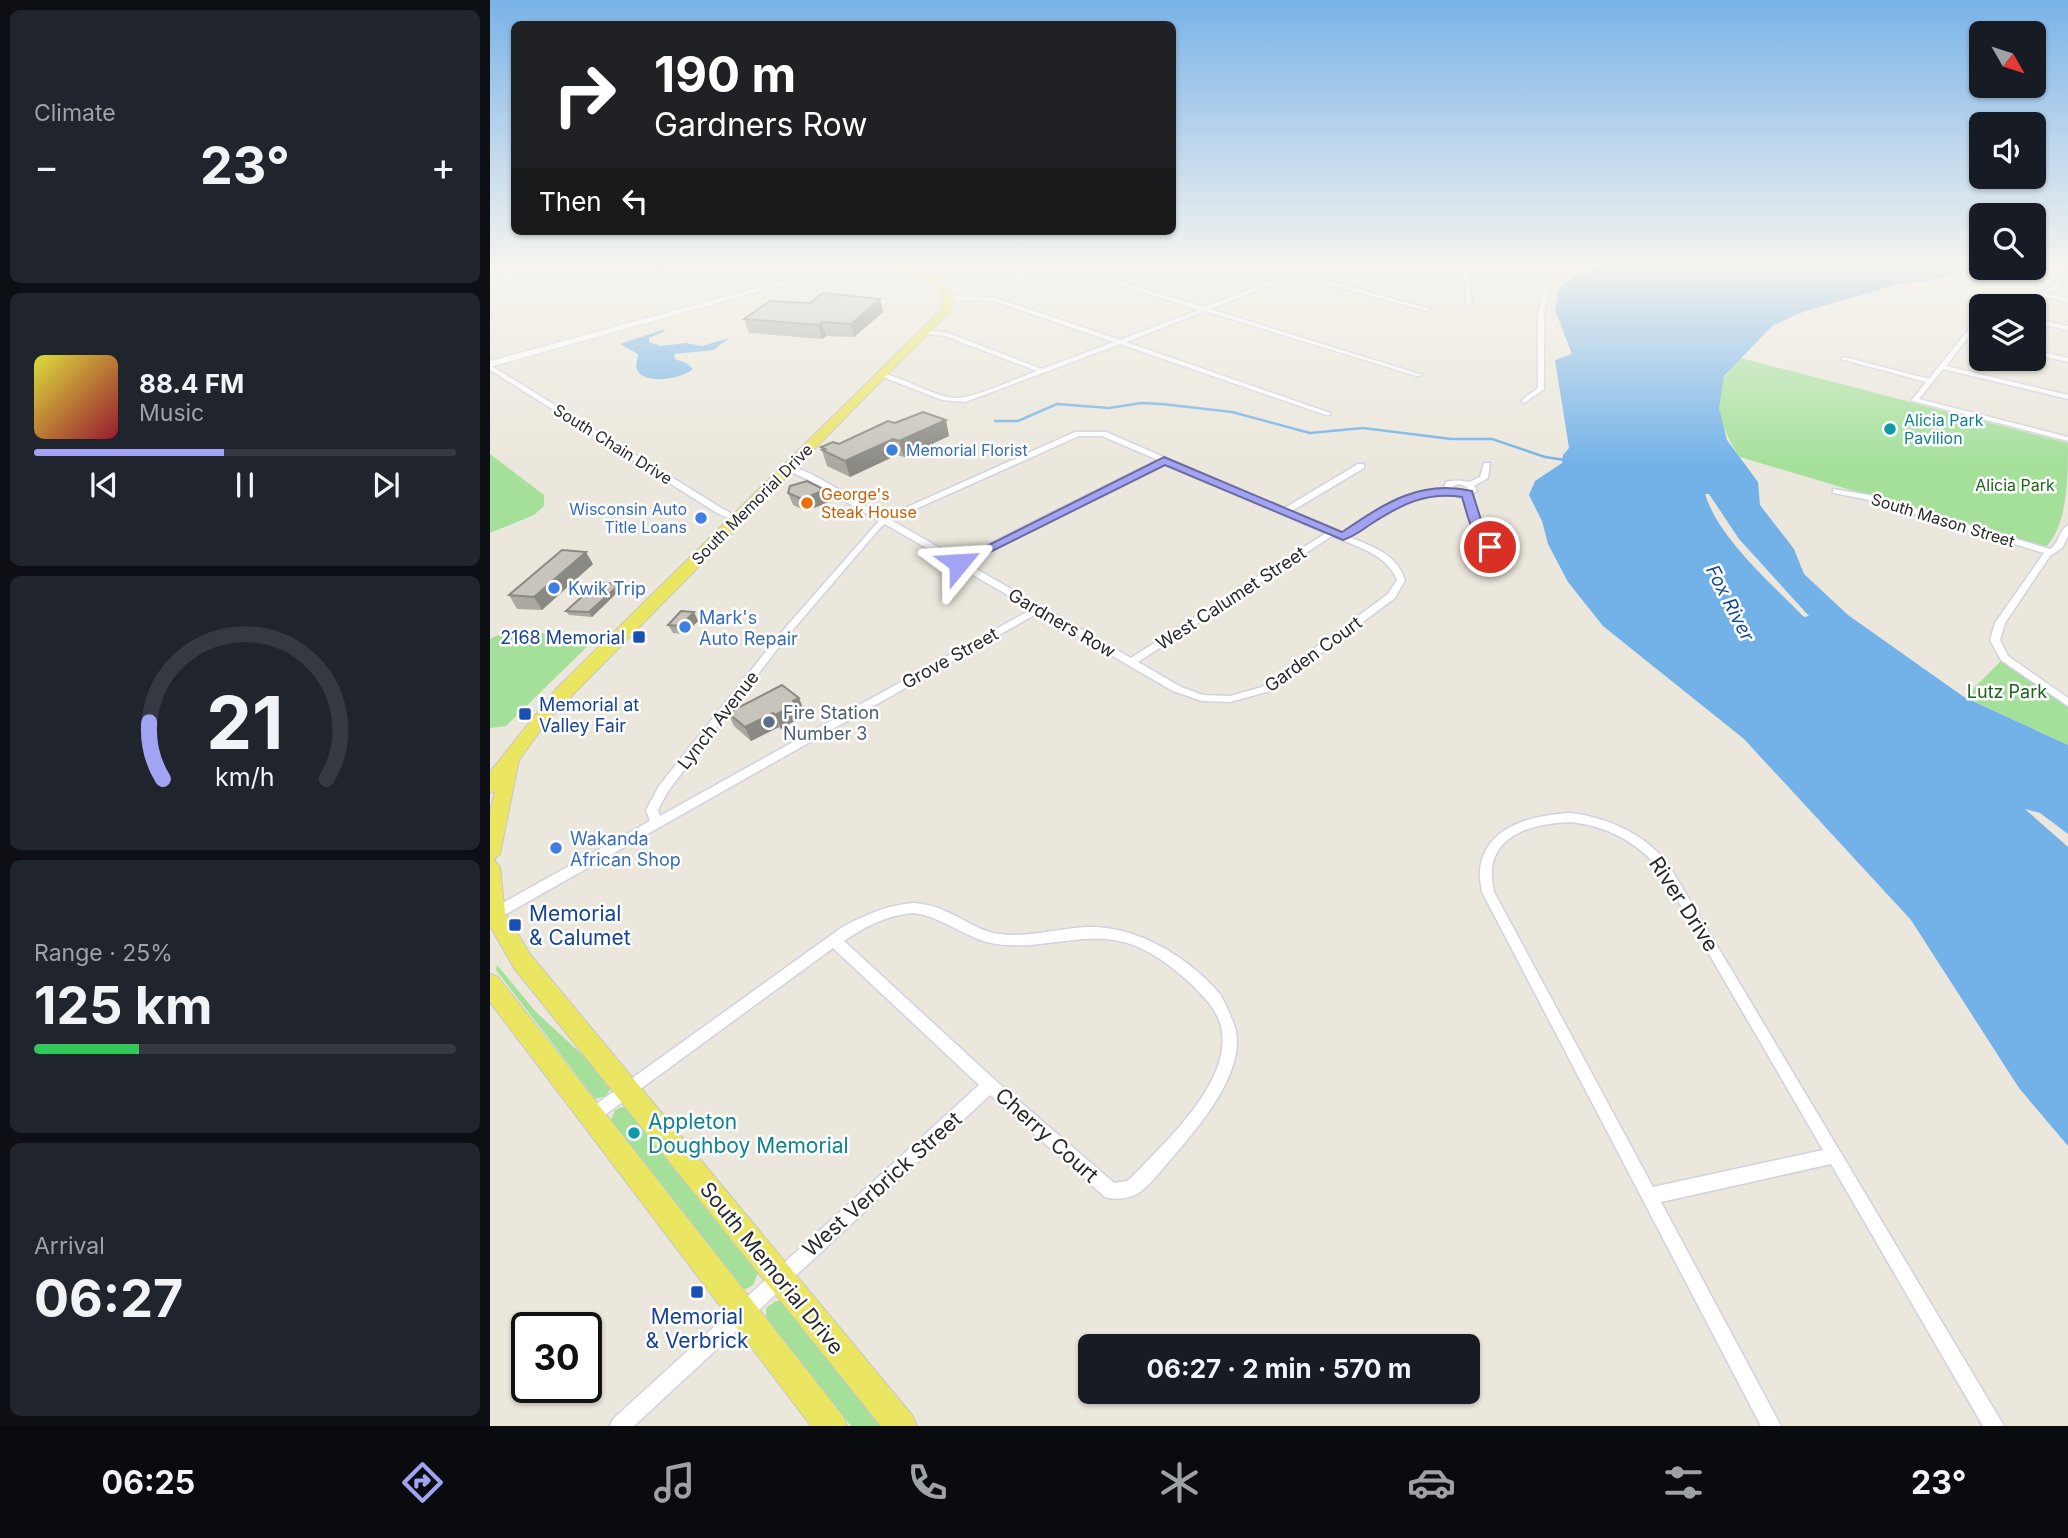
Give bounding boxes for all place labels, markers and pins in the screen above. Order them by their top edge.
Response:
place label: Alicia Park Pavilion [1904,410,1984,448]
marker: Alicia Park Pavilion [1882,421,1898,437]
place label: Memorial Florist [906,440,1028,460]
marker: Memorial Florist [884,442,900,458]
place label: George's Steak House [821,484,917,522]
marker: George's Steak House [799,495,815,511]
place label: Wisconsin Auto Title Loans [569,499,687,537]
marker: Wisconsin Auto Title Loans [693,510,709,526]
pin [1460,517,1520,577]
place label: Kwik Trip [568,578,646,599]
marker: Kwik Trip [546,580,562,596]
place label: Mark's Auto Repair [699,607,798,649]
marker: Mark's Auto Repair [677,619,693,635]
place label: 2168 Memorial [500,627,625,648]
marker: 2168 Memorial [631,629,647,645]
place label: Memorial at Valley Fair [539,694,639,736]
place label: Fire Station Number 3 [783,702,879,744]
marker: Memorial at Valley Fair [517,706,533,722]
marker: Fire Station Number 3 [761,714,777,730]
place label: Wakanda African Shop [570,828,681,870]
marker: Wakanda African Shop [548,840,564,856]
place label: Memorial & Calumet [529,901,631,950]
marker: Memorial & Calumet [507,917,523,933]
place label: Appleton Doughboy Memorial [648,1109,849,1158]
marker: Appleton Doughboy Memorial [626,1125,642,1141]
marker: Memorial & Verbrick [689,1284,705,1300]
place label: Memorial & Verbrick [645,1304,749,1353]

